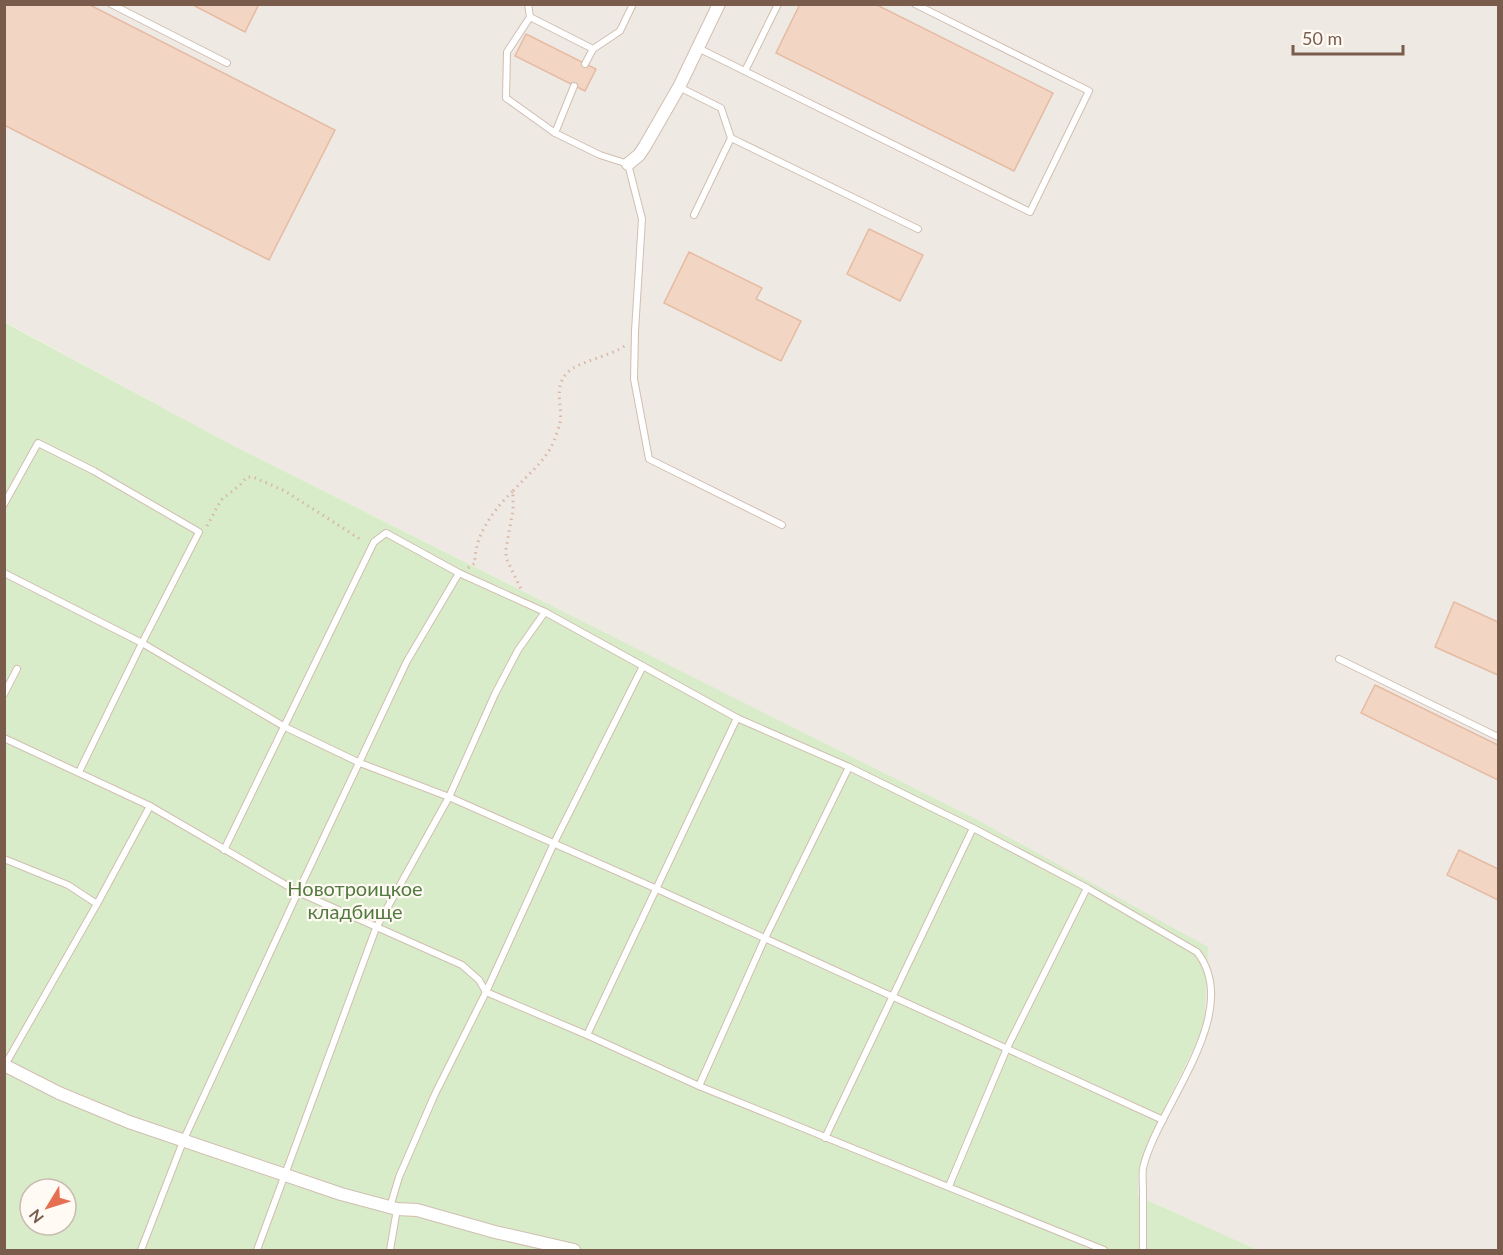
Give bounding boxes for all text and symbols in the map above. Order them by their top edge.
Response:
scale bar [1293,18,1402,56]
text: 50 m [1302,27,1342,49]
park label: Новотроицкое кладбище [287,876,423,923]
north arrow [18,1177,78,1237]
text: N [25,1206,47,1227]

